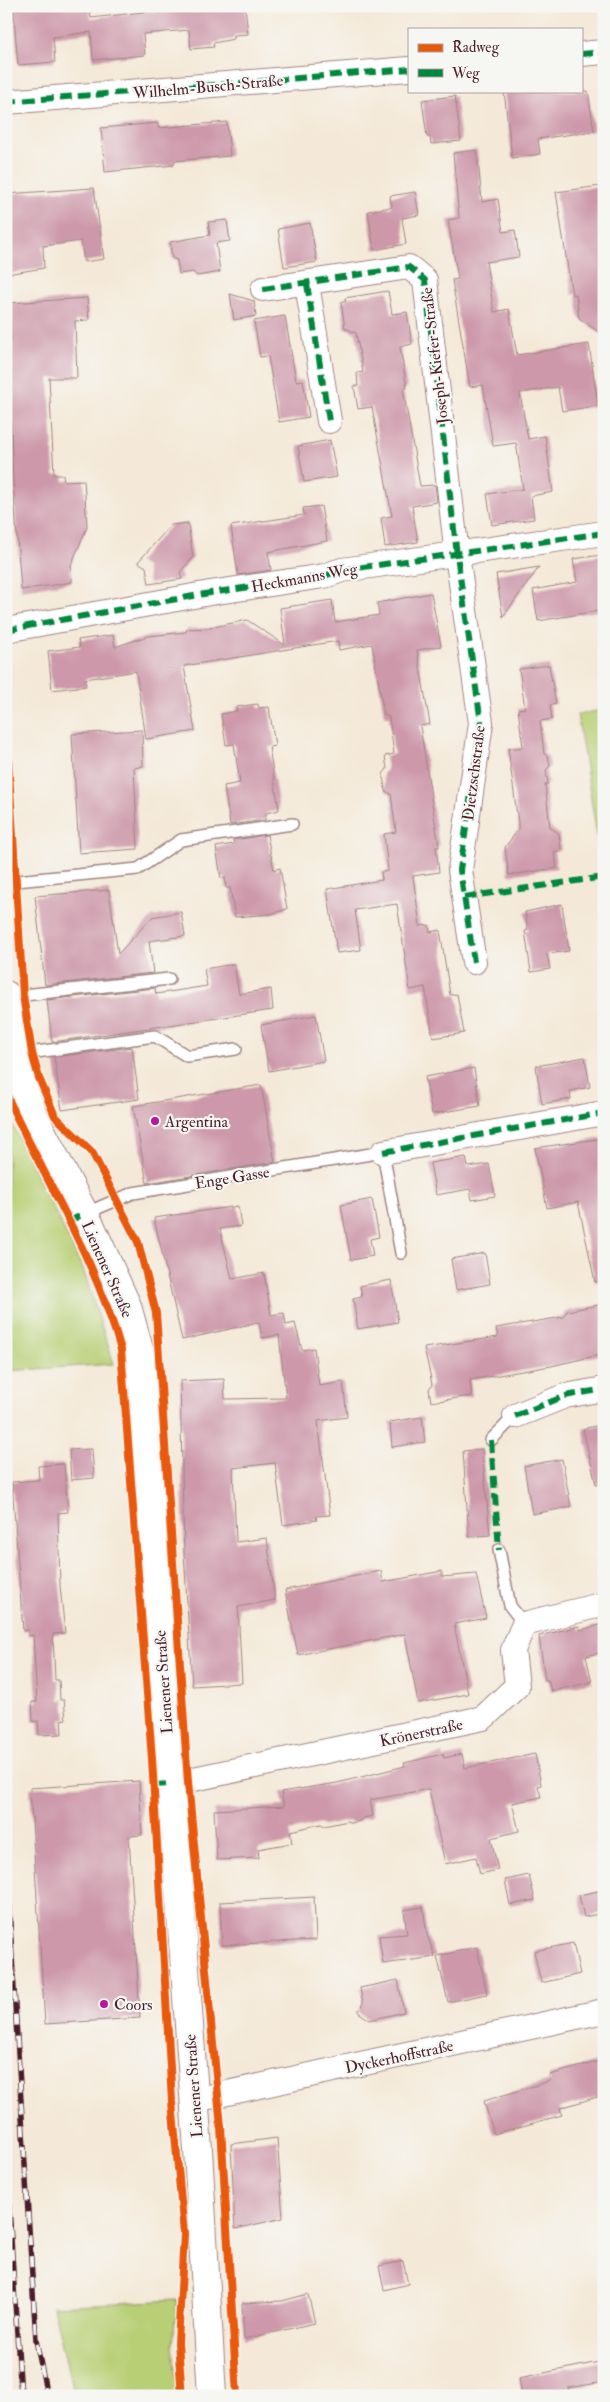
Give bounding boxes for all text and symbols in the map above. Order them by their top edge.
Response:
legend [408,28,582,92]
text: Radweg [452,38,500,57]
text: Weg [451,64,480,83]
street label: Wilhelm-Busch-Straße [131,70,284,104]
street label: Joseph-Kiefer-Straße [417,286,454,426]
street label: Heckmanns Weg [250,559,360,597]
street label: Dietzschstraße [458,724,490,822]
place label: Argentina [164,1112,228,1132]
marker: Argentina [149,1115,161,1127]
street label: Enge Gasse [193,1162,271,1194]
street label: Lienener Straße [77,1218,137,1321]
street label: Lienener Straße [150,1629,178,1734]
street label: Krönerstraße [378,1714,465,1752]
place label: Coors [114,1995,153,2015]
marker: Coors [98,1998,110,2010]
street label: Lienener Straße [180,2033,208,2138]
street label: Dyckerhoffstraße [343,2036,455,2078]

